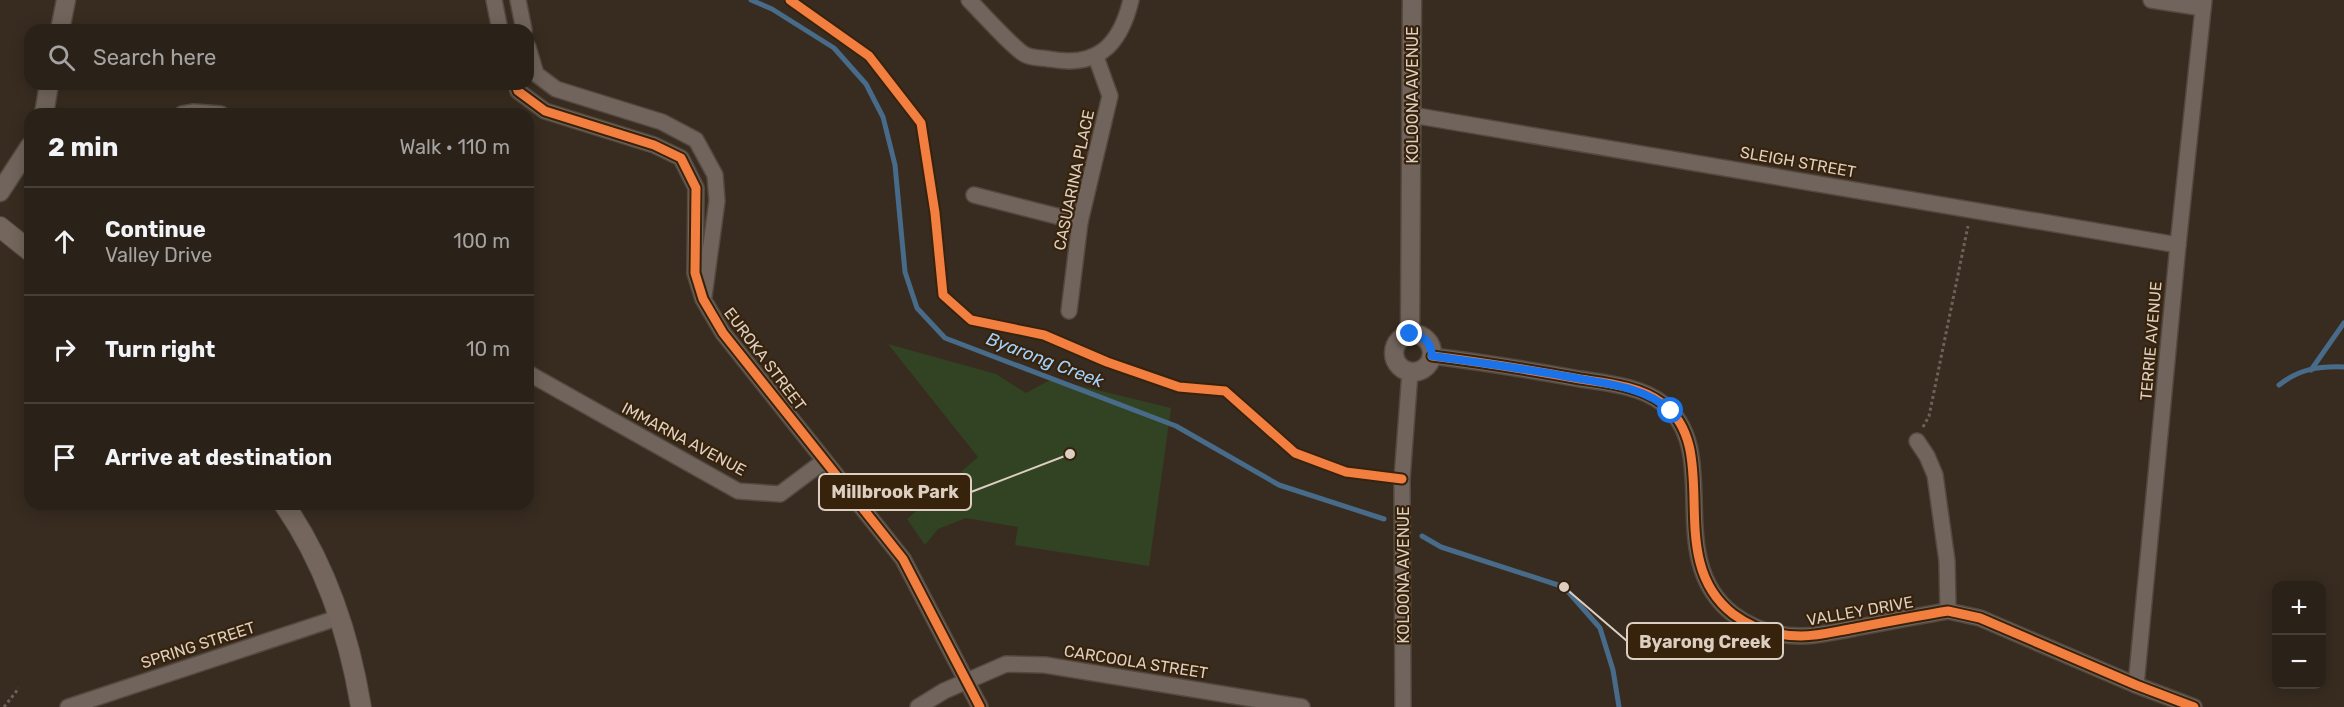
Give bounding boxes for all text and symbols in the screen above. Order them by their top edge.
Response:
search box [24,24,534,90]
street label: KOLOONA AVENUE [1403,26,1422,164]
icon: search [45,41,78,74]
text: Search here [93,44,216,71]
street label: CASUARINA PLACE [1050,108,1098,252]
text: 2 min [48,132,118,163]
text: Walk · 110 m [399,135,510,159]
street label: SLEIGH STREET [1738,142,1858,182]
text: Continue [105,216,206,243]
icon: ahead [48,225,81,258]
text: 100 m [453,229,510,253]
text: Valley Drive [105,243,212,267]
street label: TERRIE AVENUE [2136,281,2166,401]
street label: EUROKA STREET [720,304,810,414]
route end [1396,320,1422,346]
water label: Byarong Creek [983,328,1107,393]
icon: right [48,333,81,366]
text: Turn right [105,336,215,363]
text: 10 m [466,337,510,361]
route start [1657,397,1683,423]
street label: IMMARNA AVENUE [619,398,749,480]
icon: arrive [48,441,81,474]
text: Arrive at destination [105,444,332,471]
callout: Millbrook Park [819,474,971,510]
text: Millbrook Park [831,481,959,503]
street label: KOLOONA AVENUE [1394,506,1413,644]
map controls [2272,581,2326,689]
button: + [2272,581,2326,635]
street label: VALLEY DRIVE [1805,592,1915,630]
street label: SPRING STREET [138,618,258,672]
callout: Byarong Creek [1627,623,1783,659]
text: Byarong Creek [1639,631,1772,653]
button: − [2272,635,2326,689]
street label: CARCOOLA STREET [1063,641,1209,683]

